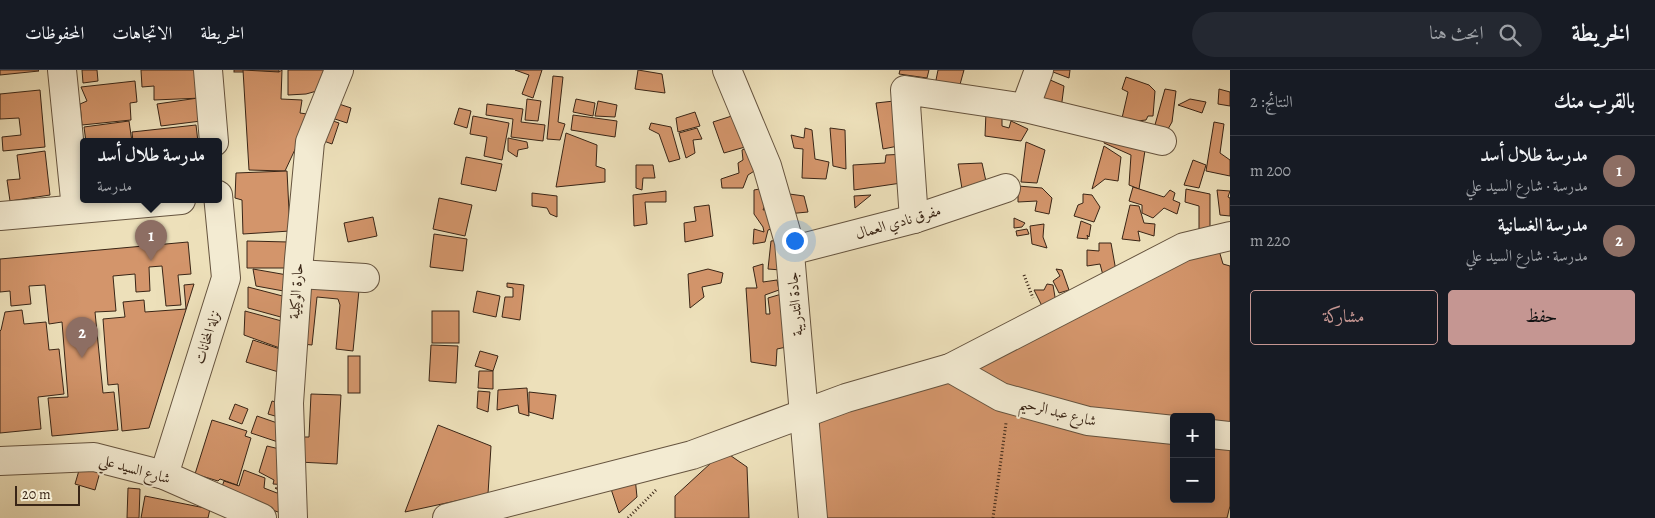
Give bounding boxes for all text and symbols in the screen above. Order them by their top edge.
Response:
search box [1192,12,1542,57]
text: الخريطة [1572,17,1630,49]
text: ابحث هنا [1429,20,1484,46]
text: المحفوظات [25,21,84,45]
text: الاتجاهات [112,21,172,45]
text: الخريطة [200,21,244,45]
icon: search [1496,21,1524,49]
text: بالقرب منك [1554,87,1635,115]
text: النتائج: 2 [1250,91,1293,113]
popup [80,138,222,203]
text: مدرسة طلال أسد [97,142,205,168]
text: مدرسة طلال أسد [1480,142,1588,168]
text: 200 m [1250,160,1291,182]
text: 1 [1616,160,1622,182]
text: مدرسة [97,175,132,197]
text: مدرسة · شارع السيد علي [1465,175,1588,197]
street label: مفرق نادي العمال [853,200,944,246]
text: مدرسة الغسانية [1498,212,1588,238]
pin: 1 [135,220,167,261]
your location [782,228,808,254]
text: 220 m [1250,230,1290,252]
text: 2 [1615,230,1623,252]
text: مدرسة · شارع السيد علي [1465,245,1588,267]
street label: حارة الوكيلية [284,262,308,320]
street label: جادة التدريبة [782,271,808,337]
button: مشاركة [1250,290,1438,345]
button: حفظ [1448,290,1635,345]
street label: نزلة المخانات [189,307,225,367]
pin: 2 [66,317,98,358]
street label: شارع عبد الرحيم [1016,393,1099,436]
map controls [1170,413,1215,503]
button: + [1170,413,1215,458]
street label: شارع السيد علي [96,449,173,493]
button: − [1170,458,1215,503]
scale bar [15,483,80,506]
text: 20 m [22,485,51,504]

